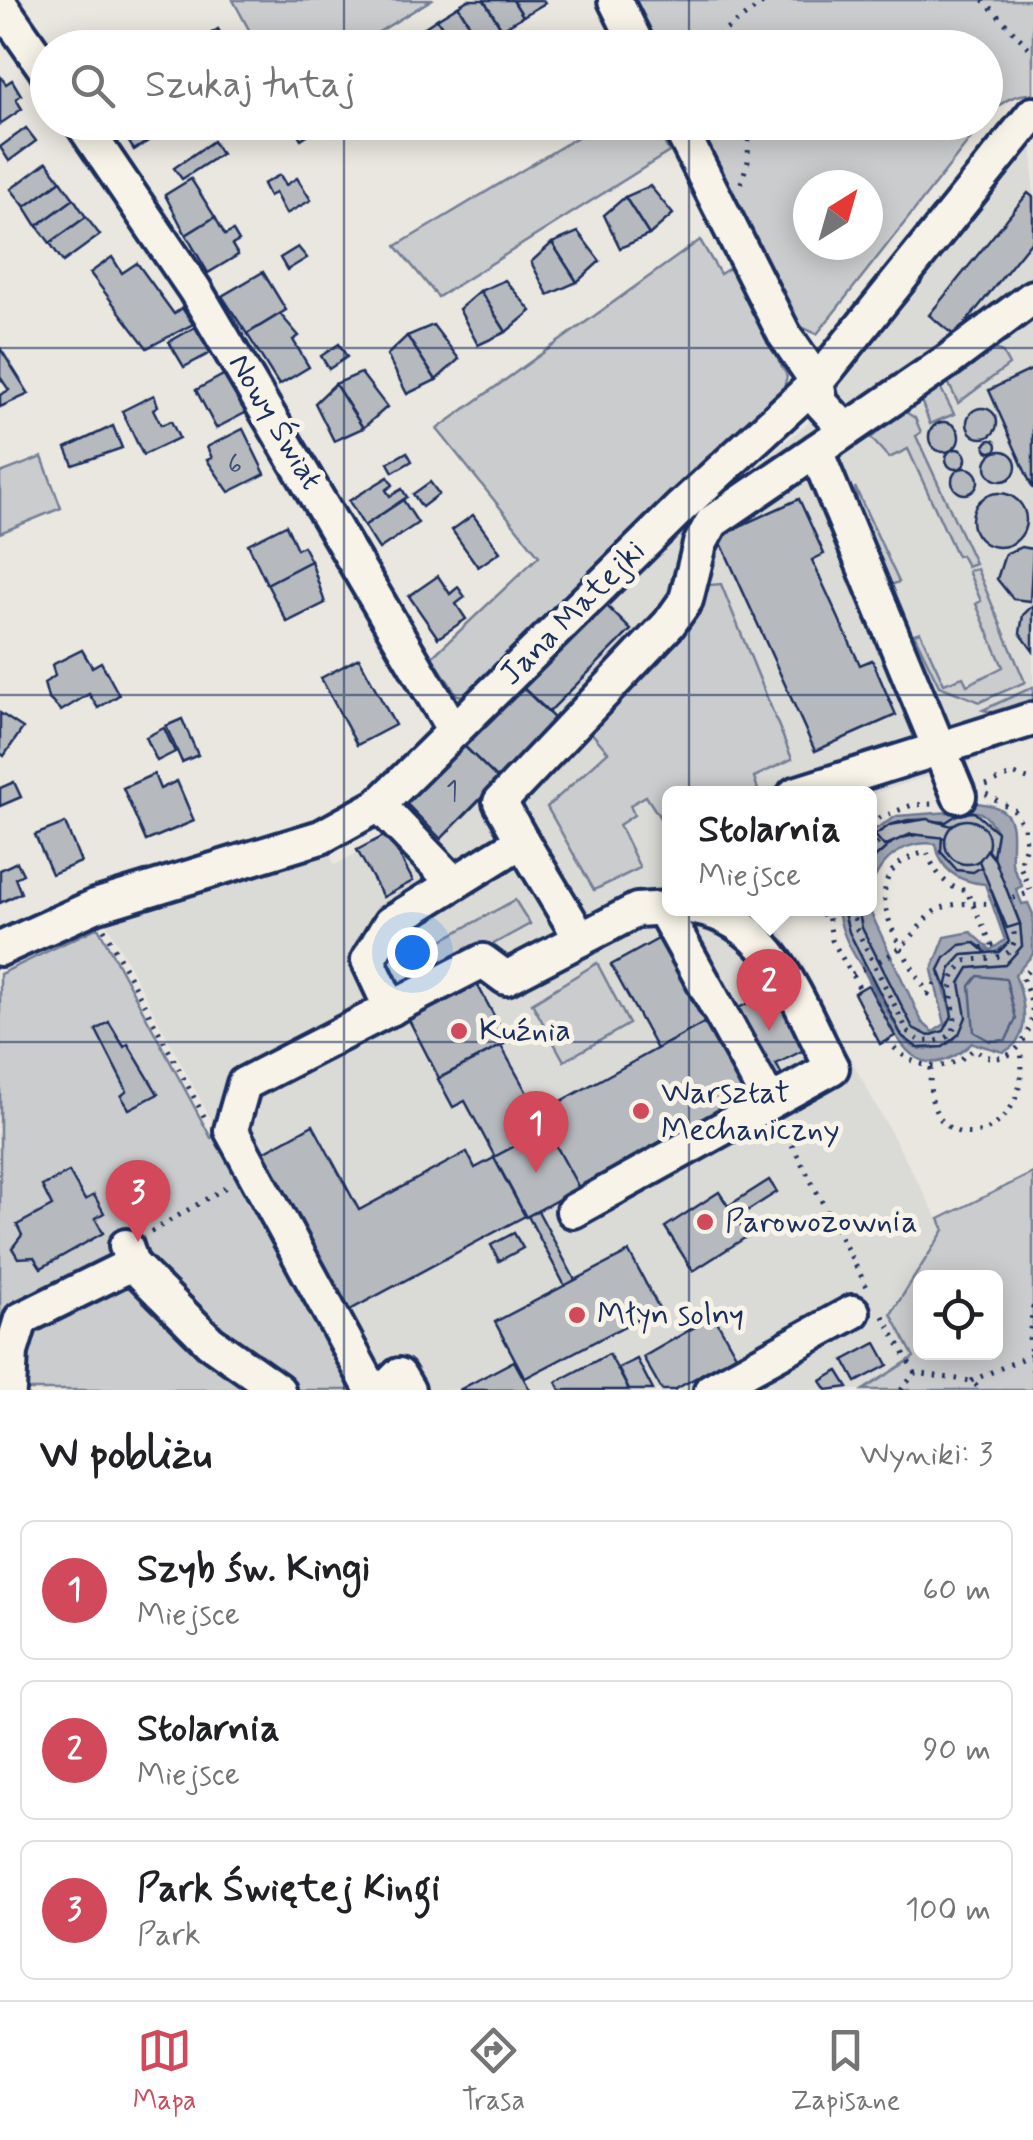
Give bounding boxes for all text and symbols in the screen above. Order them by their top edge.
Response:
search box [30,30,1003,140]
icon: search [65,58,120,113]
text: Szukaj tutaj [145,61,355,110]
north arrow [793,170,883,260]
street label: Nowy Świat [218,346,332,498]
house number: 6 [228,447,242,484]
street label: Jana Matejki [491,531,655,695]
house number: 1 [446,774,458,811]
popup [662,786,877,916]
text: Stolarnia [698,806,841,855]
text: Miejsce [698,855,801,897]
your location [387,927,438,978]
pin: 2 [736,948,802,1031]
place label: Kuźnia [479,1010,571,1052]
marker: Kuźnia [448,1020,470,1042]
place label: Warsztat Mechaniczny [661,1072,840,1151]
pin: 1 [504,1090,568,1173]
marker: Warsztat Mechaniczny [630,1100,652,1122]
pin: 3 [106,1160,170,1242]
place label: Parowozownia [725,1201,918,1243]
marker: Parowozownia [694,1211,716,1233]
map controls [913,1270,1003,1360]
button: locate [913,1270,1003,1360]
place label: Młyn solny [597,1294,744,1336]
marker: Młyn solny [566,1304,588,1326]
text: W pobliżu [40,1428,212,1483]
text: Wyniki: 3 [860,1434,993,1476]
text: Szyb św. Kingi [137,1545,370,1594]
text: 1 [67,1569,82,1611]
text: 60 m [922,1569,991,1611]
text: Miejsce [137,1594,240,1636]
text: Stolarnia [137,1705,280,1754]
text: 2 [67,1729,82,1771]
text: 90 m [923,1729,991,1771]
text: Miejsce [137,1754,240,1796]
text: Park Świętej Kingi [137,1865,440,1914]
text: 3 [67,1889,82,1931]
text: 100 m [905,1889,991,1931]
text: Park [137,1914,201,1956]
tab: Mapa [133,2023,196,2120]
tab: Trasa [462,2023,525,2120]
tab: Zapisane [790,2023,900,2120]

